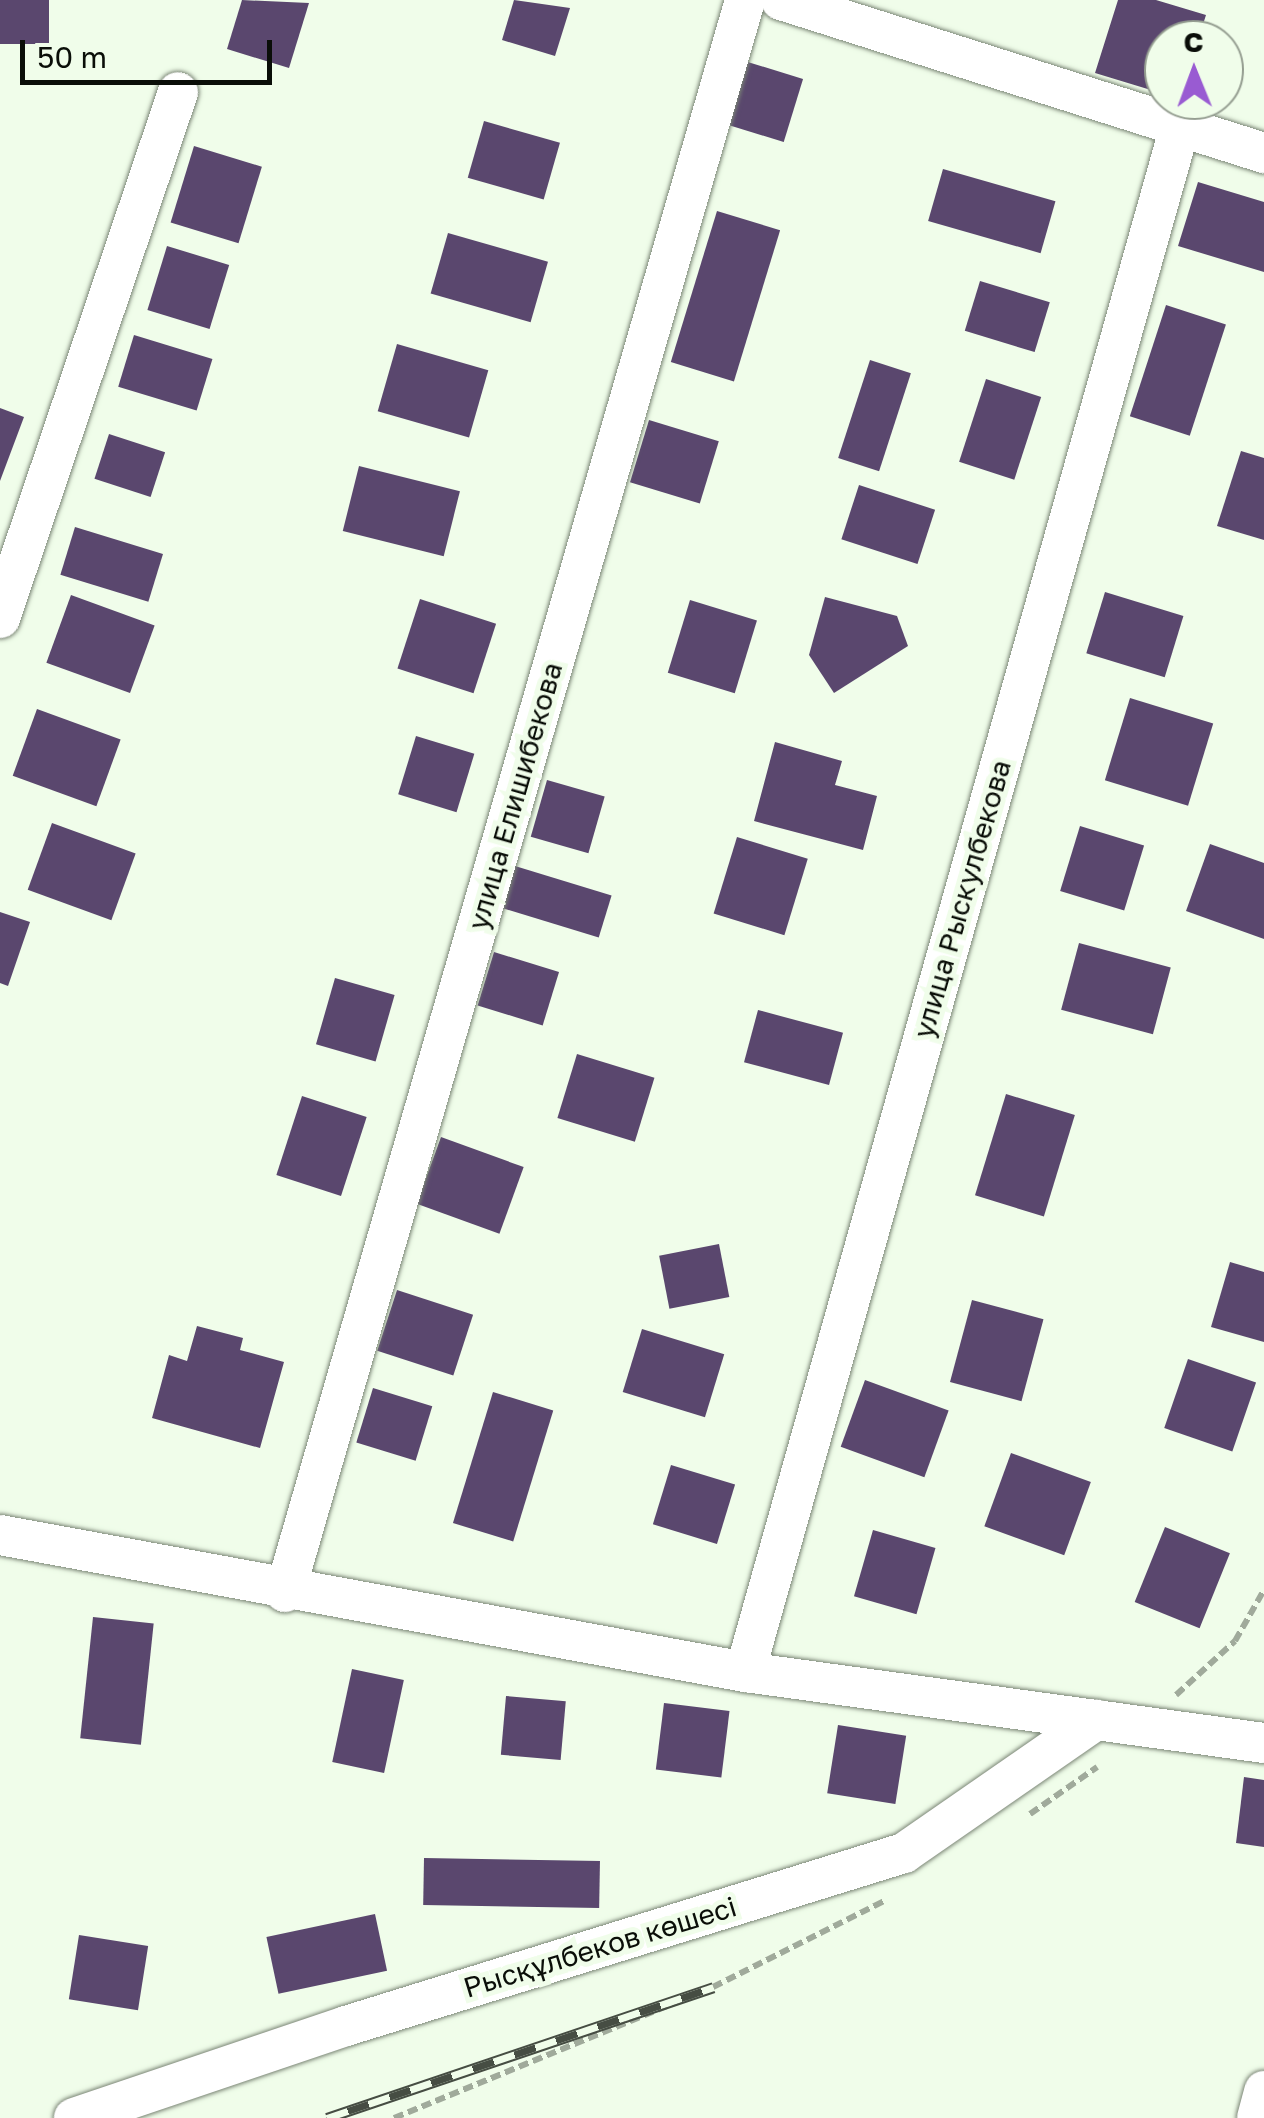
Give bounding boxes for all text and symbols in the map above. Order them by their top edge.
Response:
scale bar [25,20,278,82]
north arrow [1144,20,1244,120]
text: С [1183,25,1204,58]
text: 50 m [37,39,107,75]
street label: улица Елишибекова [461,658,569,934]
street label: улица Рыскулбекова [906,756,1018,1042]
street label: Рысқұлбеков көшесі [460,1889,740,2005]

